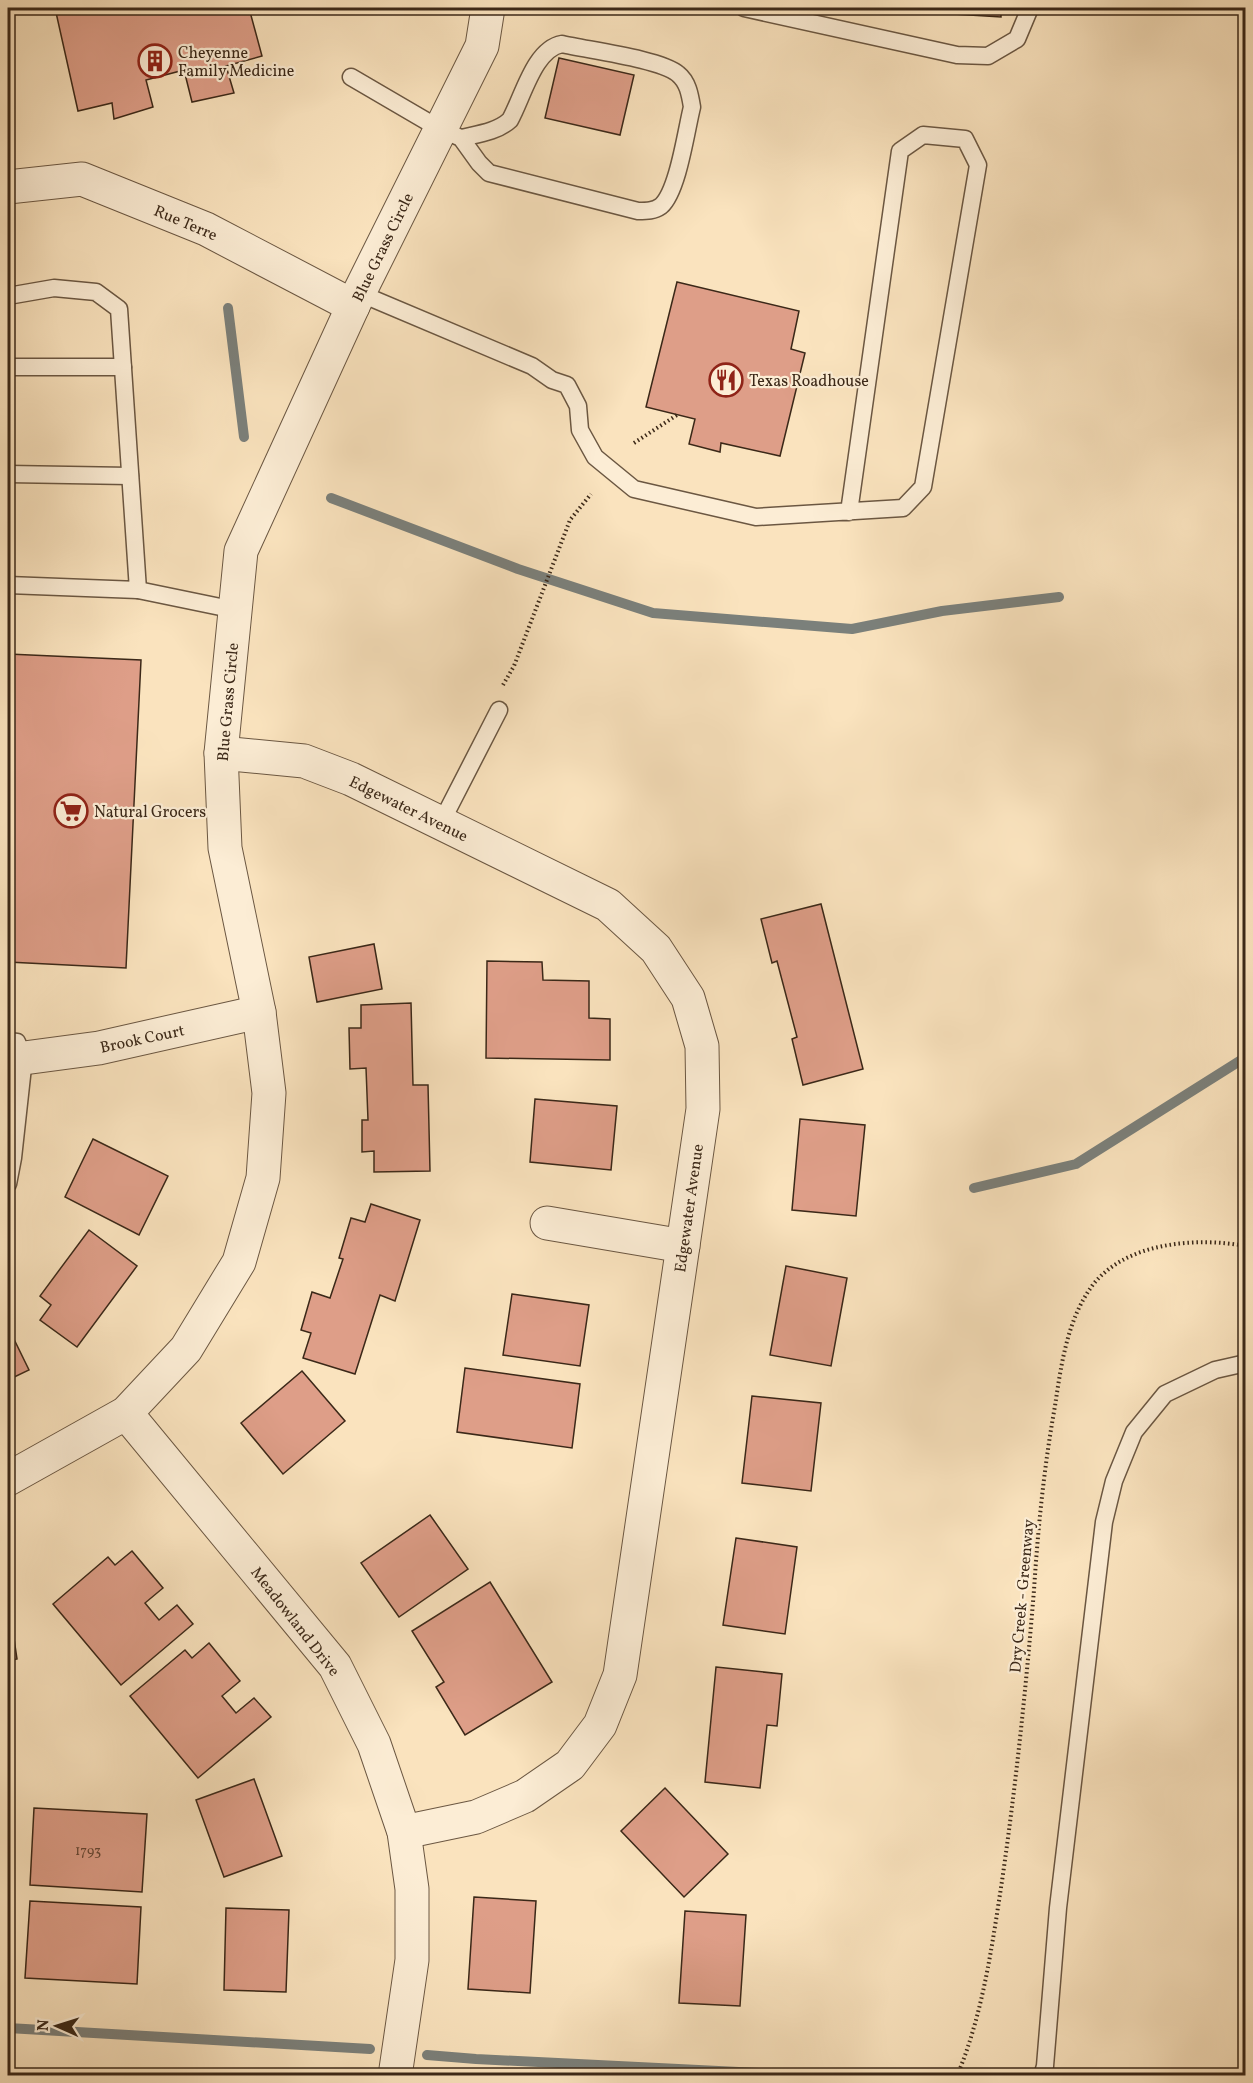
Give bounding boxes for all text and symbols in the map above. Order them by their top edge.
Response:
building icon: Cheyenne Family Medicine [137,43,173,79]
place label: Cheyenne Family Medicine [178,43,294,83]
street label: Blue Grass Circle [348,190,420,306]
street label: Rue Terre [150,201,220,247]
restaurant icon: Texas Roadhouse [708,362,744,398]
place label: Texas Roadhouse [749,371,869,393]
street label: Blue Grass Circle [213,642,245,762]
street label: Edgewater Avenue [345,771,471,848]
supermarket icon: Natural Grocers [53,793,89,829]
place label: Natural Grocers [94,802,206,824]
street label: Brook Court [98,1020,187,1060]
street label: Edgewater Avenue [670,1143,710,1274]
street label: Dry Creek - Greenway [1005,1518,1041,1674]
street label: Meadowland Drive [245,1563,344,1682]
house number: 1793 [75,1842,101,1861]
north arrow [27,1996,87,2056]
text: N [33,2019,55,2032]

